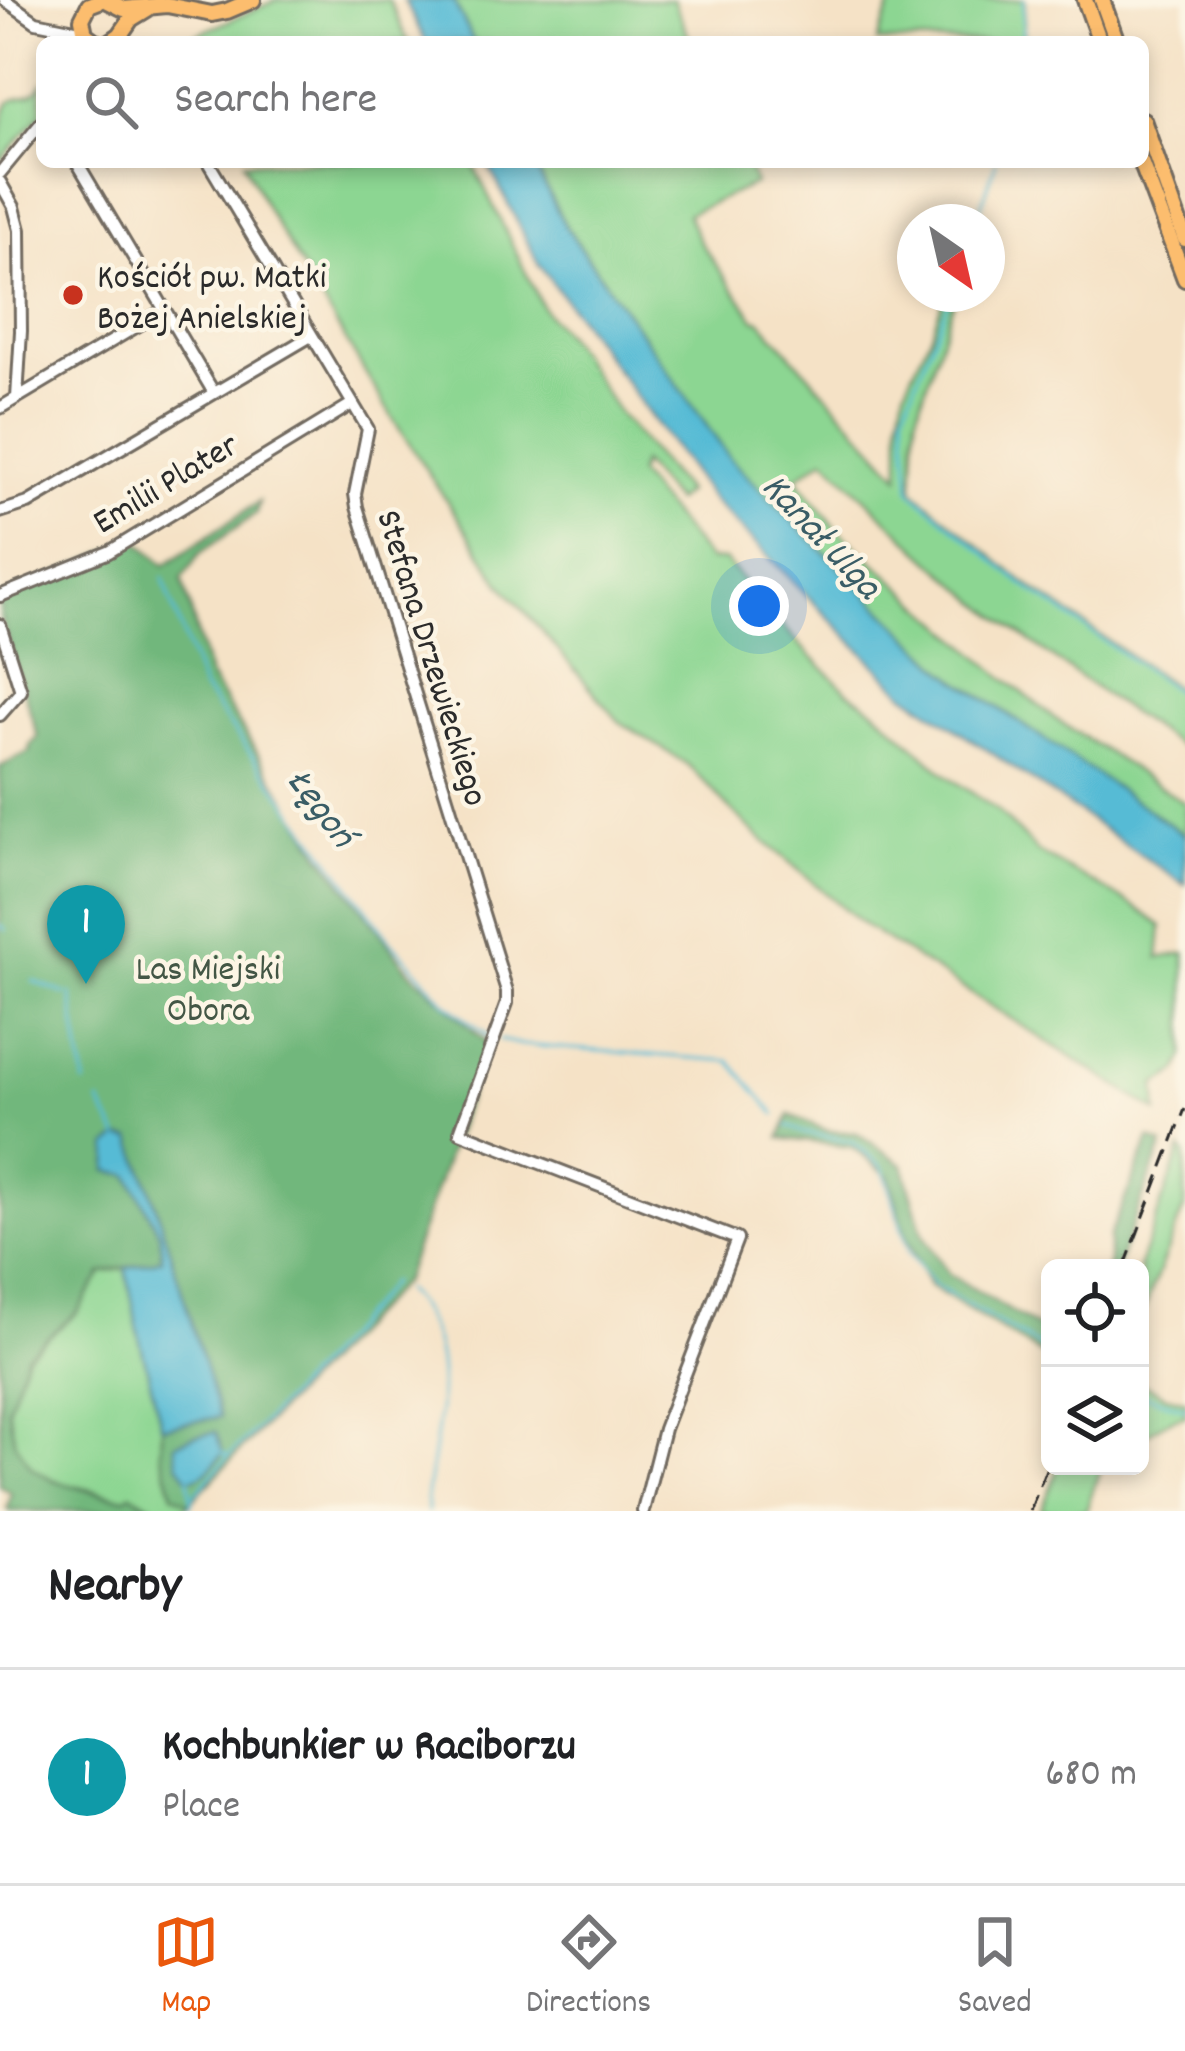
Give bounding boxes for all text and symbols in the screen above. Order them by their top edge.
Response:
search box [36,36,1149,168]
icon: search [78,69,144,135]
text: Search here [174,70,377,134]
north arrow [897,204,1005,312]
place label: Kościół pw. Matki Bożej Anielskiej [97,254,326,347]
marker: Kościół pw. Matki Bożej Anielskiej [60,282,86,308]
street label: Emilii Plater [84,422,250,550]
water label: Kanał Ulga [746,463,893,615]
street label: Stefana Drzewieckiego [360,504,499,813]
your location [729,576,789,636]
water label: Łęgoń [271,759,369,864]
pin: 1 [47,885,125,984]
park label: Las Miejski Obora [136,946,280,1039]
map controls [1041,1259,1149,1475]
button: locate [1041,1259,1149,1367]
button: layers [1041,1367,1149,1475]
text: Nearby [48,1553,181,1625]
text: Kochbunkier w Raciborzu [162,1717,576,1781]
text: 1 [83,1749,91,1804]
text: 680 m [1045,1749,1137,1804]
text: Place [162,1781,240,1836]
tab: Map [153,1909,219,2028]
tab: Directions [526,1909,651,2028]
tab: Saved [958,1909,1032,2028]

